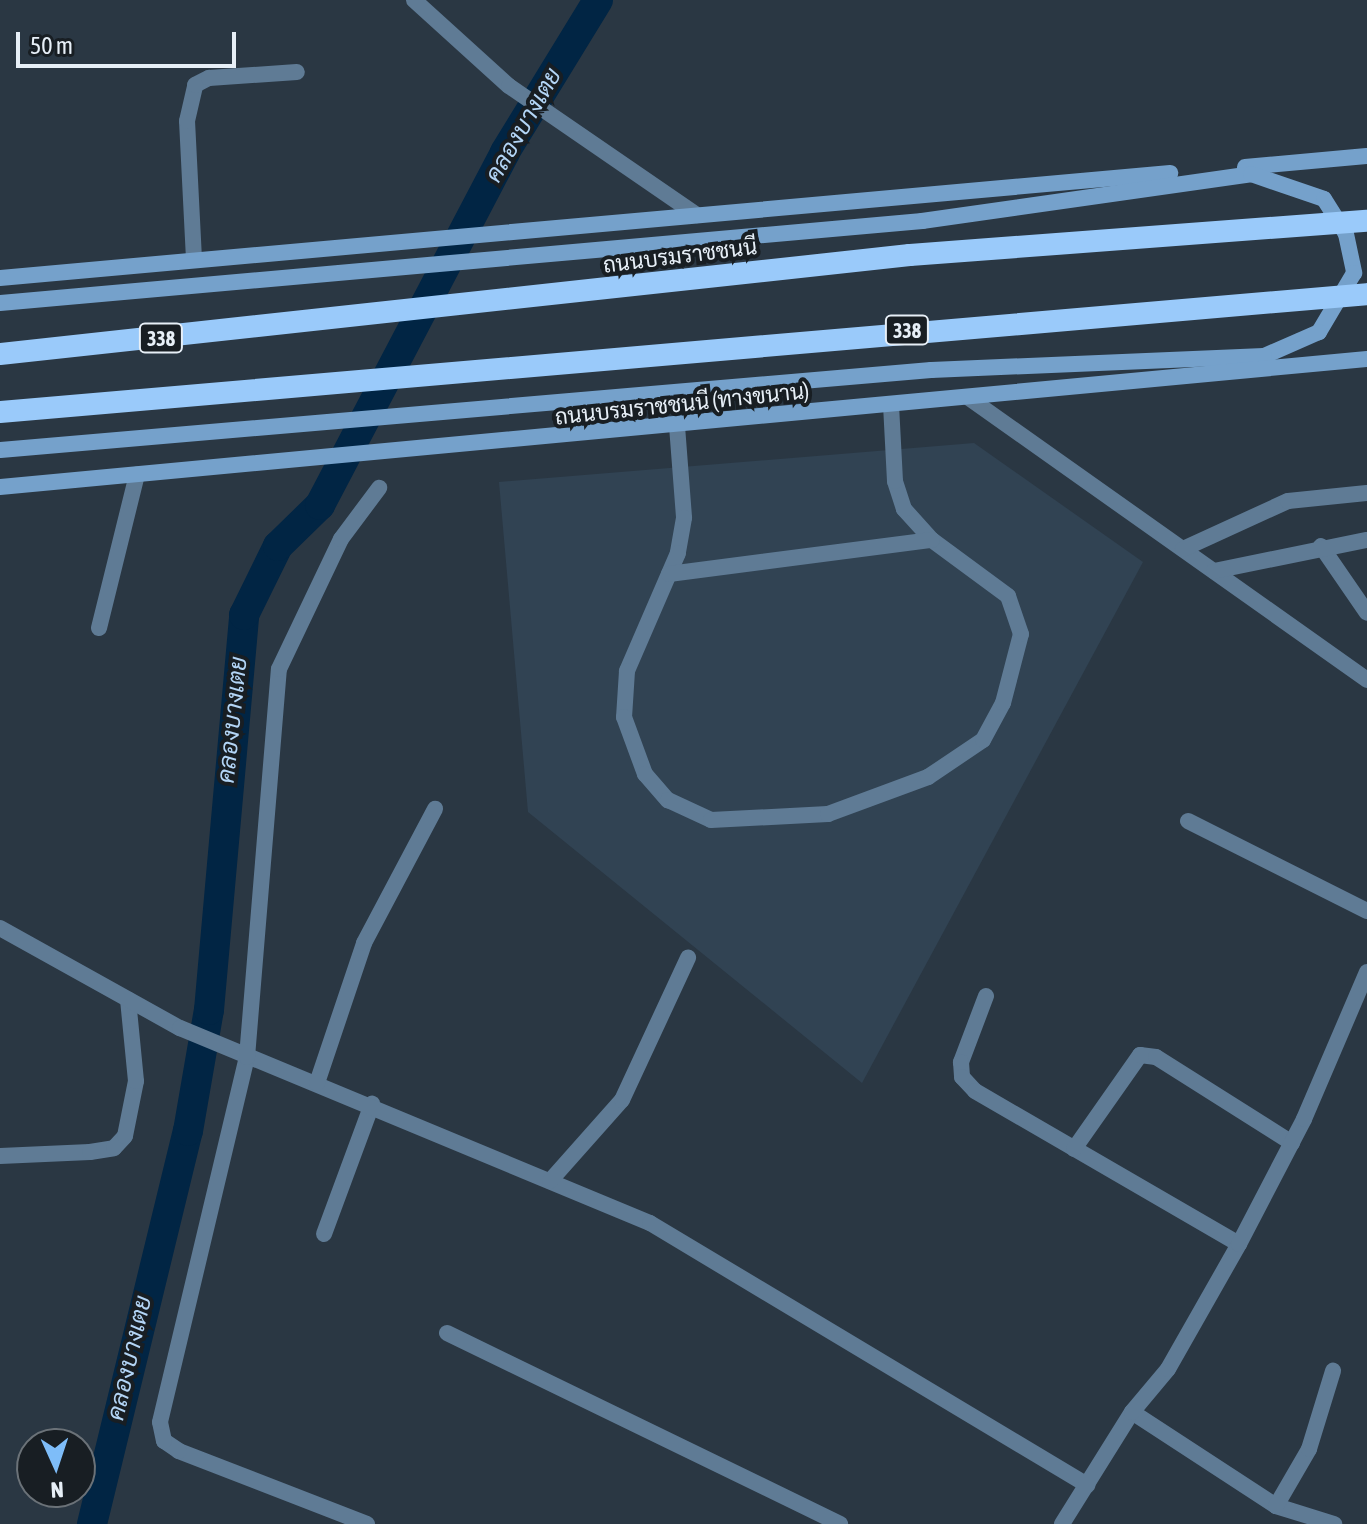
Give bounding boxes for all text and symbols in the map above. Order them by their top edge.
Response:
scale bar [20,16,240,66]
text: 50 m [30,32,73,59]
water label: คลองบางเตย [479,63,567,187]
street label: ถนนบรมราชชนนี [601,233,759,279]
road number: 338 [883,314,931,346]
road number: 338 [137,322,185,354]
street label: ถนนบรมราชชนนี (ทางขนาน) [554,378,810,430]
water label: คลองบางเตย [211,655,253,785]
water label: คลองบางเตย [101,1293,157,1423]
north arrow [16,1428,96,1508]
text: N [50,1477,64,1503]

